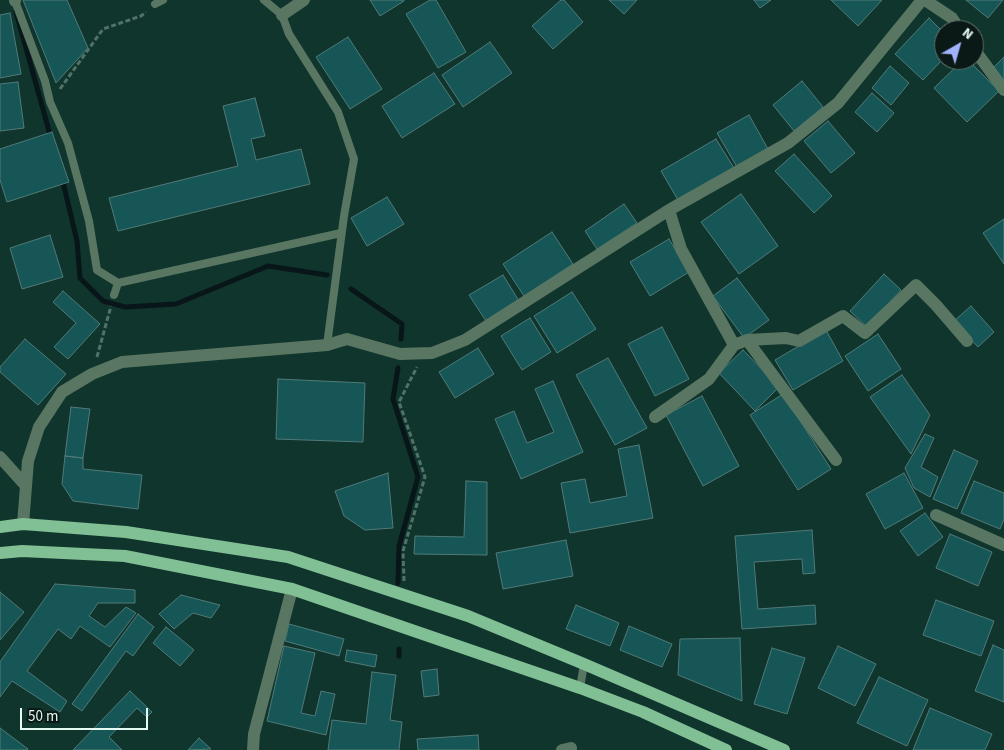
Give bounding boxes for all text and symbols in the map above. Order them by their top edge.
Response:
north arrow [934,20,984,70]
text: N [958,23,977,45]
scale bar [22,698,150,730]
text: 50 m [28,706,58,727]

